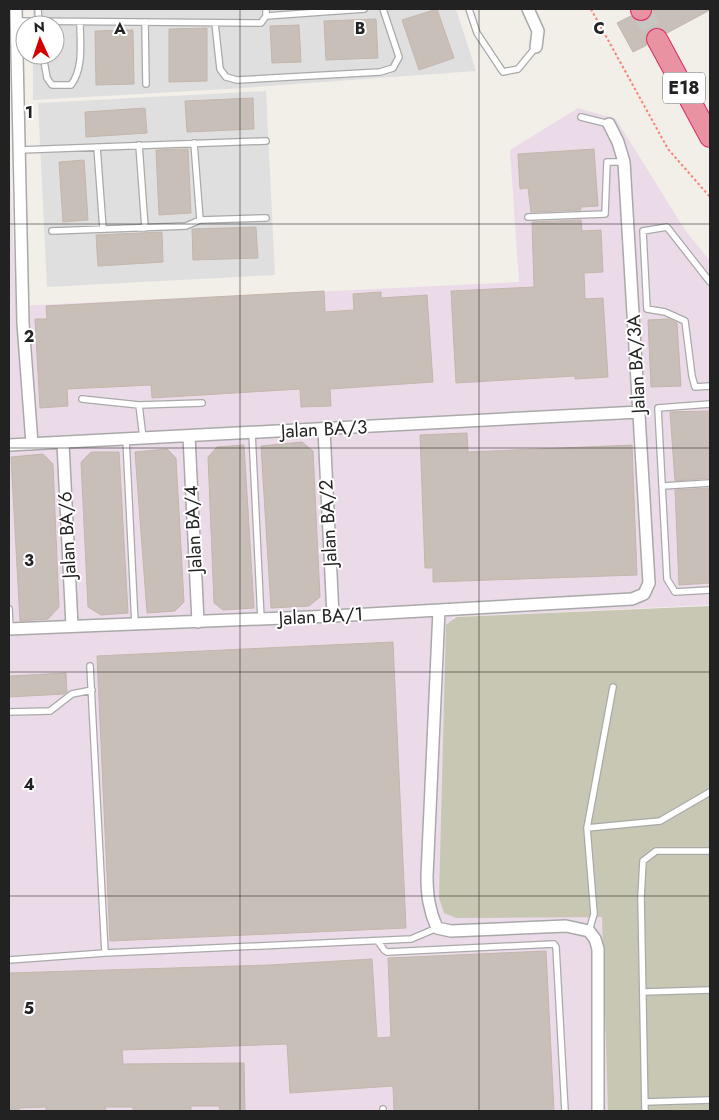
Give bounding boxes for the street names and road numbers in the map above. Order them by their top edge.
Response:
road number: E18 [663,73,705,104]
street label: Jalan BA/3A [620,314,652,417]
street label: Jalan BA/3 [277,413,368,445]
street label: Jalan BA/2 [312,479,344,570]
street label: Jalan BA/4 [177,485,209,576]
street label: Jalan BA/6 [51,491,83,582]
street label: Jalan BA/1 [275,600,364,632]

